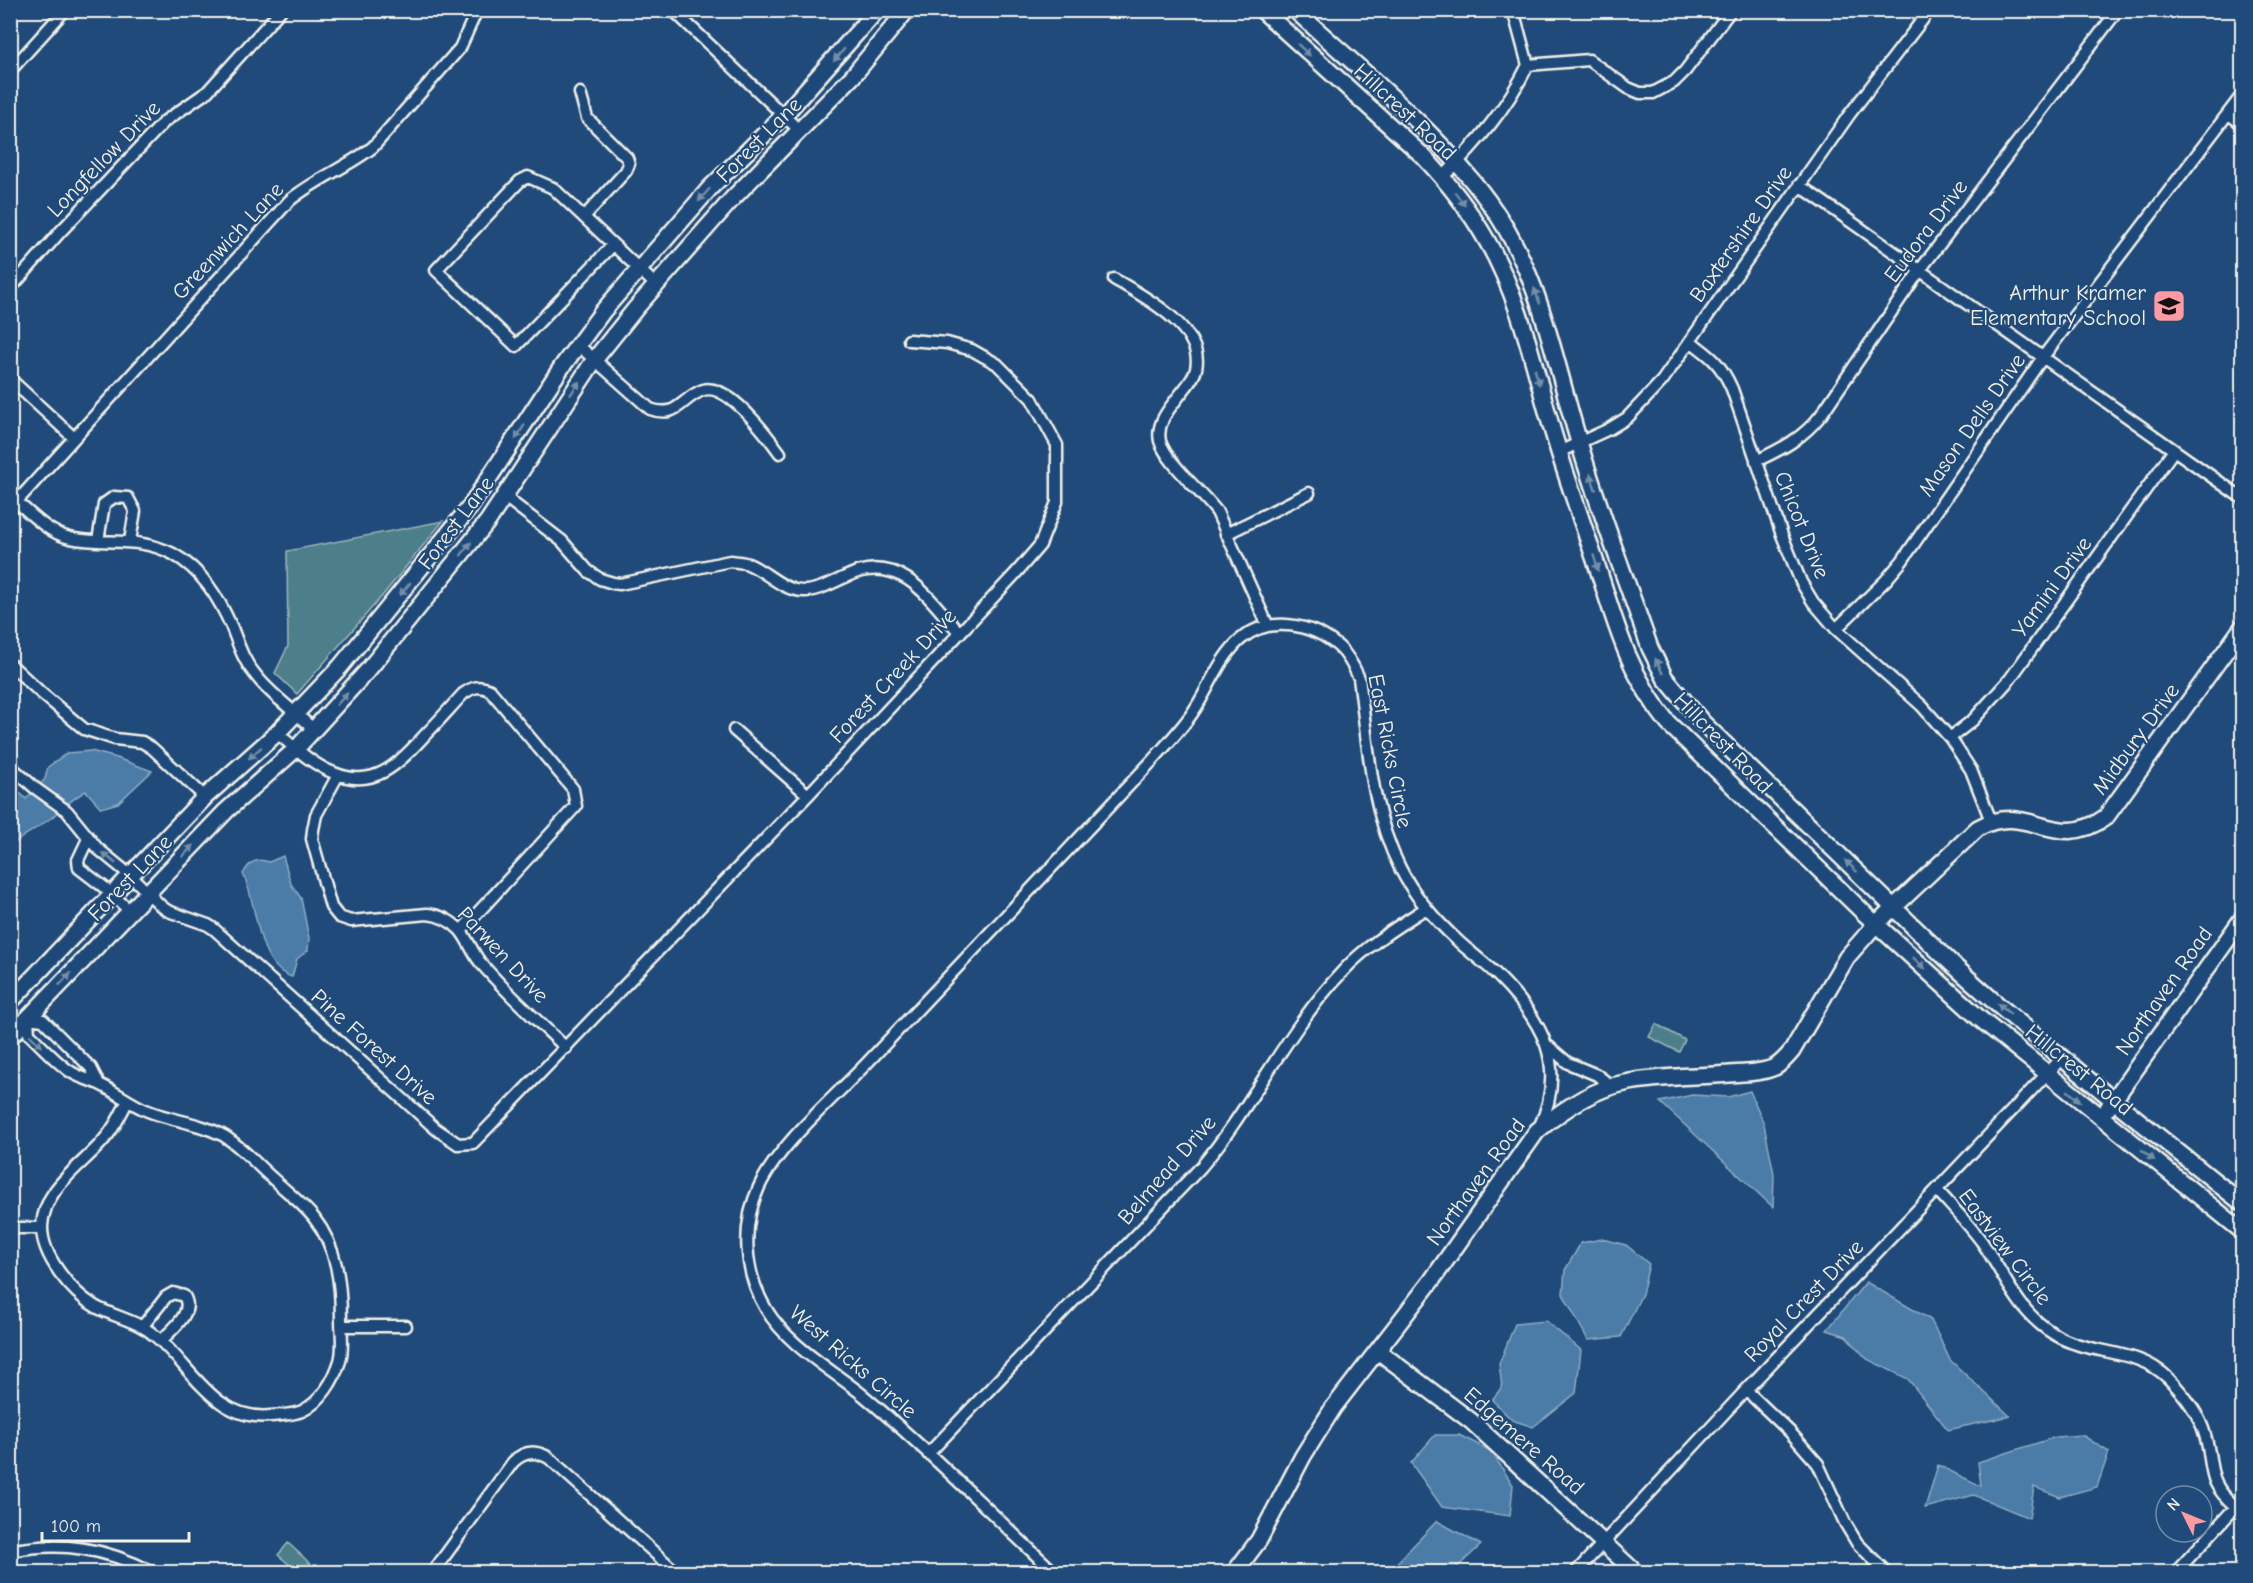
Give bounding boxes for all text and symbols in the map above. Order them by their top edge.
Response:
one-way arrow [1297,43,1312,57]
one-way arrow [833,47,846,62]
street label: Hillcrest Road [1348,58,1462,166]
street label: Forest Lane [711,92,807,188]
street label: Longfellow Drive [42,95,166,223]
street label: Baxtershire Drive [1684,161,1798,307]
street label: Eudora Drive [1879,174,1973,288]
street label: Greenwich Lane [167,177,289,305]
one-way arrow [697,188,711,203]
one-way arrow [1454,191,1466,207]
place label: Arthur Kramer Elementary School [1970,280,2146,331]
one-way arrow [1531,287,1541,305]
school or university icon: Arthur Kramer Elementary School [2151,288,2187,324]
street label: Mason Dells Drive [1913,349,2031,501]
one-way arrow [1533,368,1542,386]
one-way arrow [569,380,581,396]
one-way arrow [514,423,525,440]
street label: Chicot Drive [1769,468,1835,582]
street label: Forest Lane [412,471,500,575]
one-way arrow [1587,473,1597,491]
street label: Yamini Drive [2007,532,2097,642]
one-way arrow [460,542,472,557]
one-way arrow [1591,554,1601,572]
one-way arrow [399,581,412,596]
street label: Forest Creek Drive [824,603,962,749]
one-way arrow [1654,657,1663,674]
street label: East Ricks Circle [1362,672,1418,830]
street label: Midbury Drive [2087,678,2185,800]
street label: Hillcrest Road [1668,687,1778,799]
one-way arrow [335,692,348,707]
one-way arrow [248,746,263,759]
street label: Forest Lane [82,829,178,927]
one-way arrow [181,843,195,858]
one-way arrow [102,852,117,865]
one-way arrow [1844,859,1859,873]
street label: Parwen Drive [452,901,554,1009]
street label: Northaven Road [2110,922,2218,1060]
one-way arrow [1912,956,1926,970]
one-way arrow [58,972,71,987]
street label: Pine Forest Drive [306,984,442,1110]
one-way arrow [1996,1004,2011,1016]
street label: Hillcrest Road [2020,1019,2138,1121]
one-way arrow [29,1034,44,1048]
one-way arrow [2067,1089,2082,1101]
street label: Belmead Drive [1112,1110,1222,1230]
street label: Northaven Road [1421,1113,1531,1251]
one-way arrow [2140,1149,2155,1161]
street label: Eastview Circle [1953,1184,2057,1310]
street label: Royal Crest Drive [1739,1234,1869,1368]
street label: West Ricks Circle [784,1300,922,1424]
street label: Edgemere Road [1458,1382,1590,1500]
north arrow [2154,1484,2214,1544]
text: N [2164,1494,2184,1514]
scale bar [42,1505,189,1543]
text: 100 m [51,1516,101,1537]

